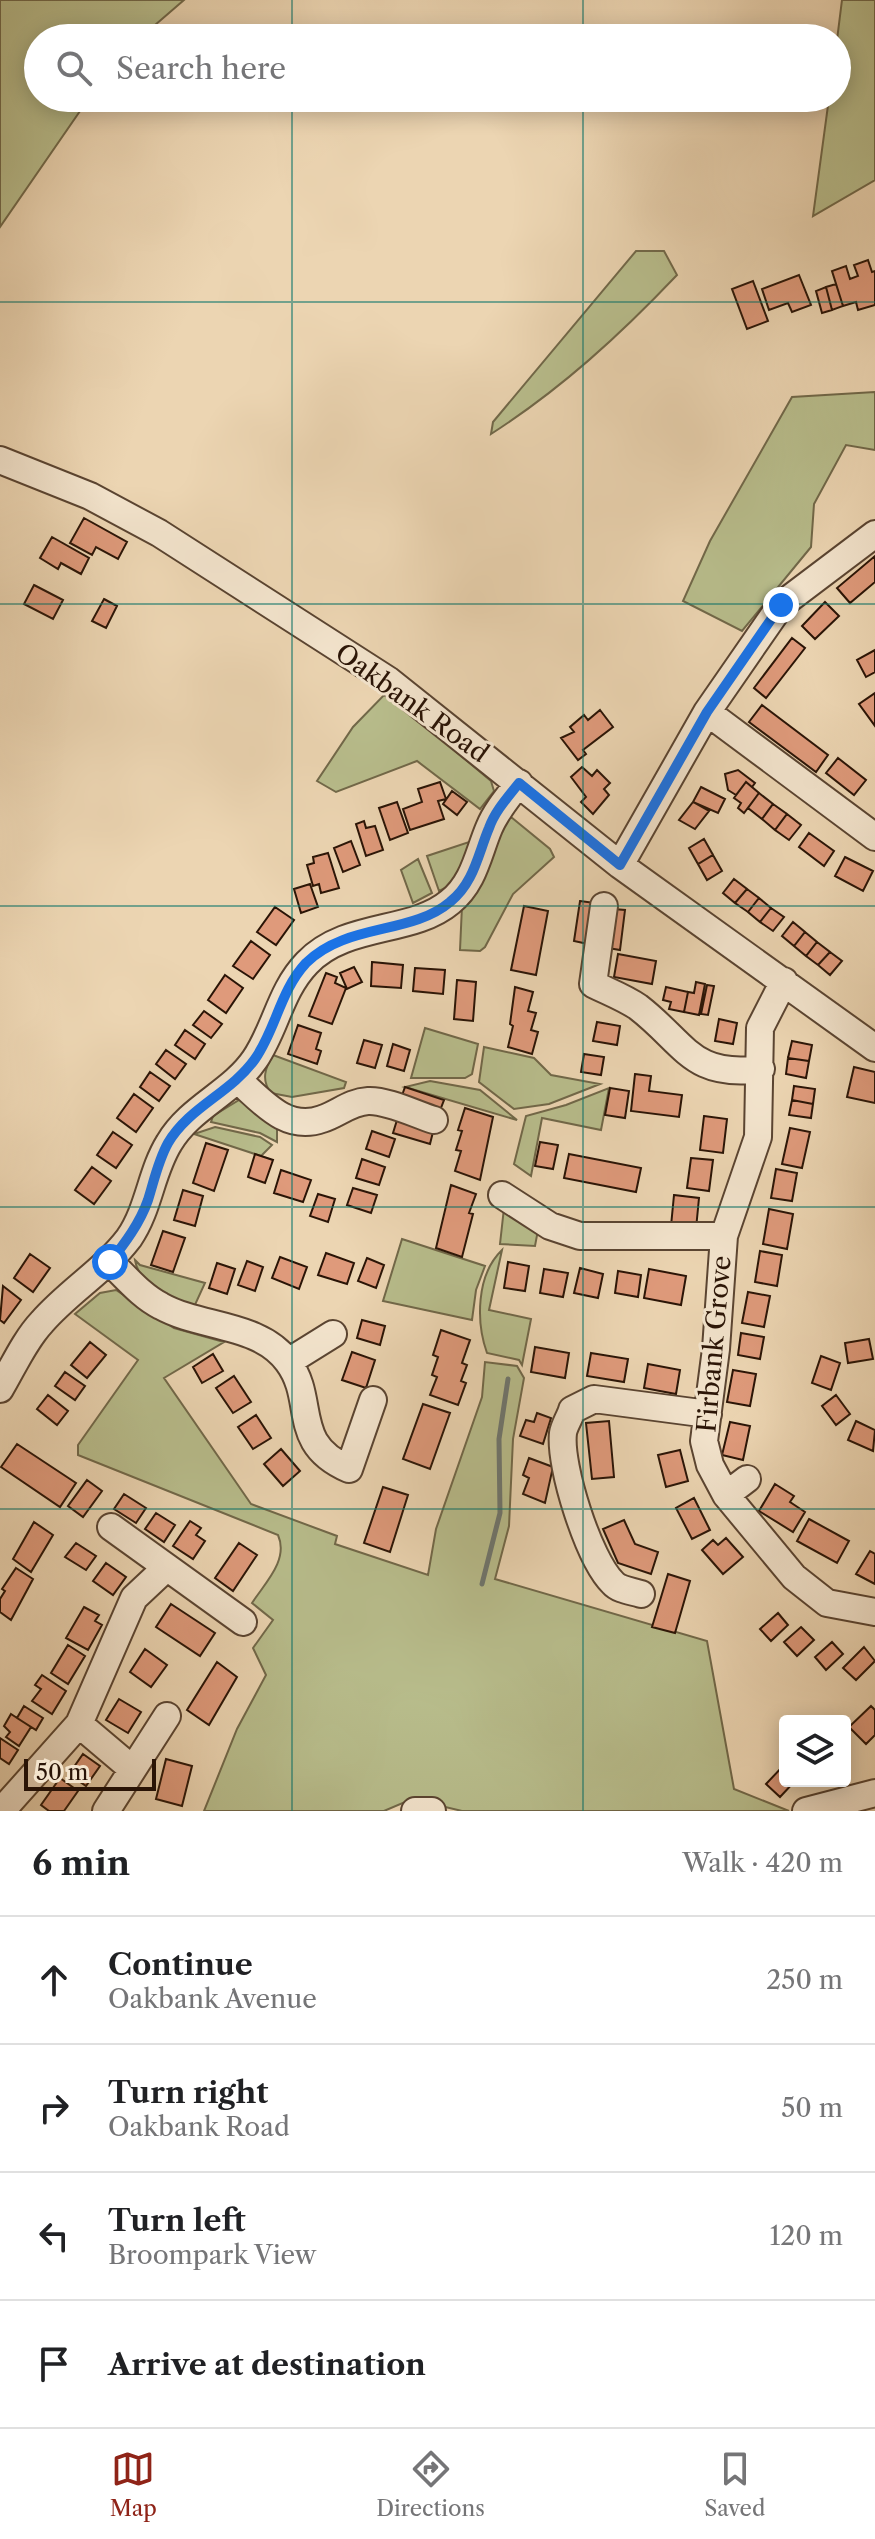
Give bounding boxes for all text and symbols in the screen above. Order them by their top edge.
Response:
search box [24,24,851,112]
icon: search [52,46,96,90]
text: Search here [116,50,286,87]
route end [763,587,799,623]
street label: Oakbank Road [329,637,495,769]
route start [92,1244,128,1280]
street label: Firbank Grove [690,1254,738,1434]
map controls [779,1715,851,1787]
button: layers [779,1715,851,1787]
scale bar [24,1755,156,1791]
text: 50 m [36,1759,88,1786]
text: 6 min [32,1842,130,1884]
text: Walk · 420 m [682,1847,843,1879]
text: Continue [108,1946,253,1983]
icon: ahead [32,1958,76,2002]
text: 250 m [766,1964,843,1996]
text: Oakbank Avenue [108,1983,317,2015]
text: Turn right [108,2074,268,2111]
icon: right [32,2086,76,2130]
text: 50 m [781,2092,843,2124]
text: Oakbank Road [108,2111,290,2143]
text: Turn left [108,2202,245,2239]
icon: left [32,2214,76,2258]
text: 120 m [769,2220,843,2252]
text: Broompark View [108,2239,316,2271]
icon: arrive [32,2342,76,2386]
text: Arrive at destination [108,2346,426,2383]
tab: Map [110,2447,157,2522]
tab: Directions [376,2447,485,2522]
tab: Saved [704,2447,765,2522]

